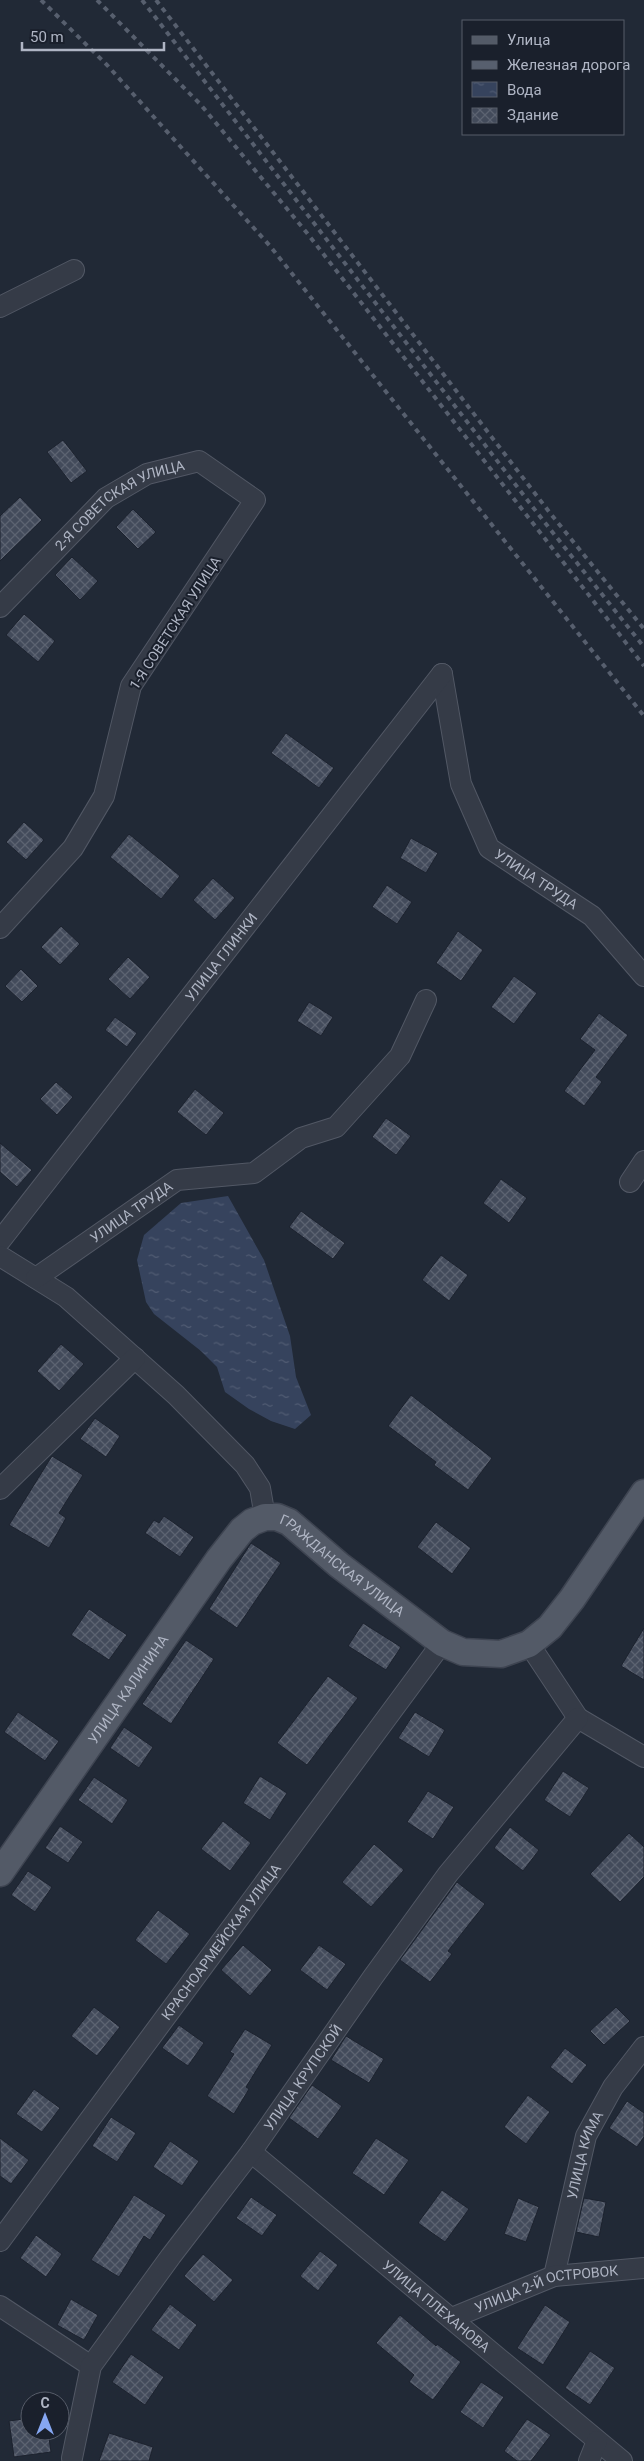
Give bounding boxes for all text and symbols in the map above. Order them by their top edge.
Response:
scale bar [22,20,165,52]
legend [462,20,624,135]
text: 50 m [30,28,64,46]
text: Улица [507,31,550,49]
text: Железная дорога [507,56,630,74]
text: Вода [507,81,542,99]
text: Здание [507,106,558,124]
street label: 2-Я СОВЕТСКАЯ УЛИЦА [52,457,186,554]
street label: 1-Я СОВЕТСКАЯ УЛИЦА [126,554,224,692]
street label: УЛИЦА ТРУДА [492,846,581,912]
street label: УЛИЦА ГЛИНКИ [182,910,261,1004]
street label: УЛИЦА ТРУДА [87,1178,175,1246]
street label: ГРАЖДАНСКАЯ УЛИЦА [278,1511,408,1620]
street label: УЛИЦА КАЛИНИНА [85,1632,172,1747]
street label: КРАСНОАРМЕЙСКАЯ УЛИЦА [158,1861,284,2023]
street label: УЛИЦА КРУПСКОЙ [260,2021,345,2134]
street label: УЛИЦА КИМА [564,2108,606,2201]
street label: УЛИЦА ПЛЕХАНОВА [379,2257,493,2355]
street label: УЛИЦА 2-Й ОСТРОВОК [472,2262,619,2316]
north arrow [20,2391,70,2441]
text: С [40,2395,50,2411]

